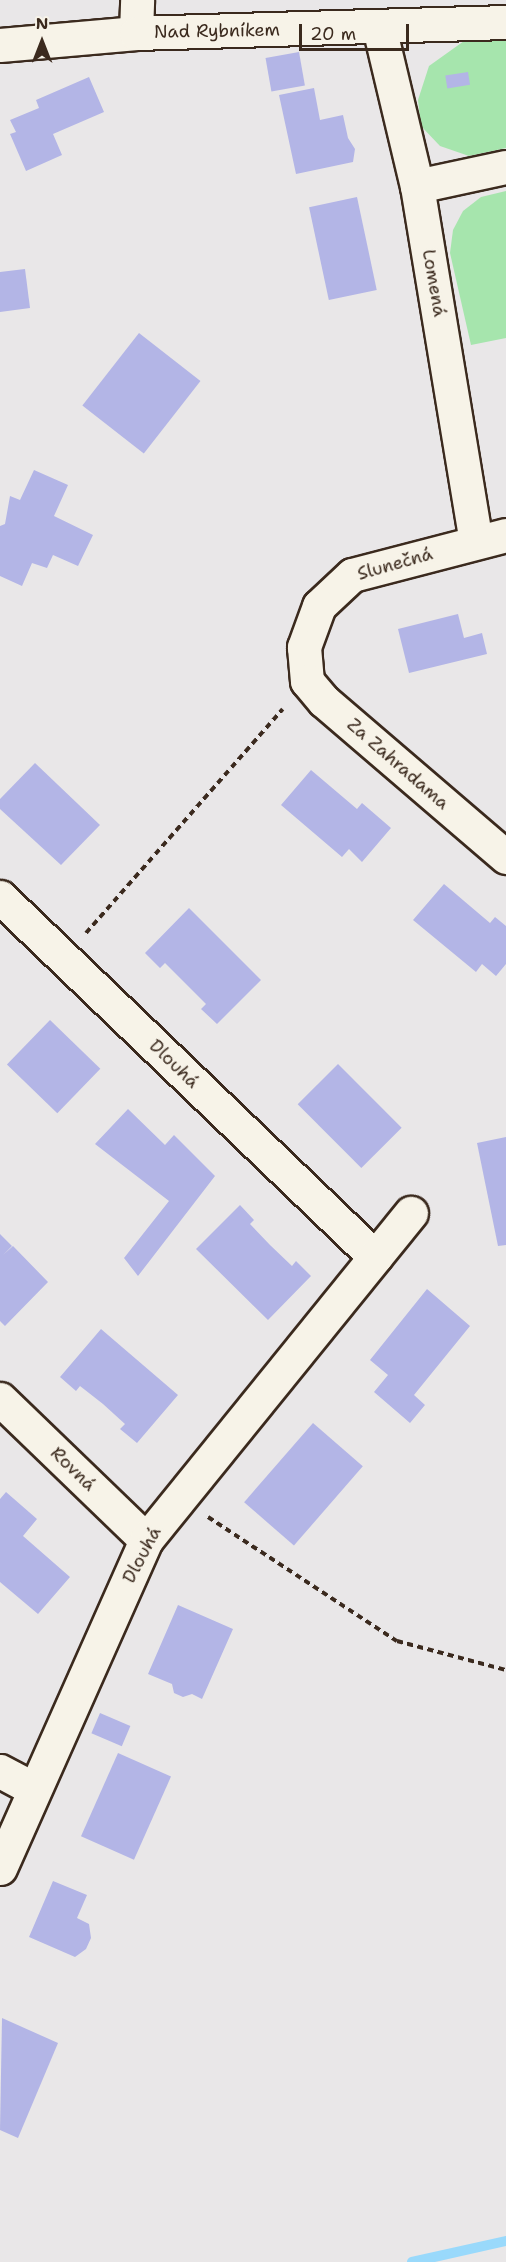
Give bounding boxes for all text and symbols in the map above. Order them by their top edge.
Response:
north arrow [12,12,72,72]
scale bar [302,12,412,50]
text: N [36,13,48,34]
street label: Nad Rybníkem [154,19,280,43]
text: 20 m [310,22,356,46]
street label: Lomená [417,248,451,318]
street label: Slunečná [355,543,435,585]
street label: Za Zahradama [343,714,453,814]
street label: Dlouhá [145,1035,203,1093]
street label: Rovná [46,1442,100,1496]
street label: Dlouhá [118,1523,166,1587]

